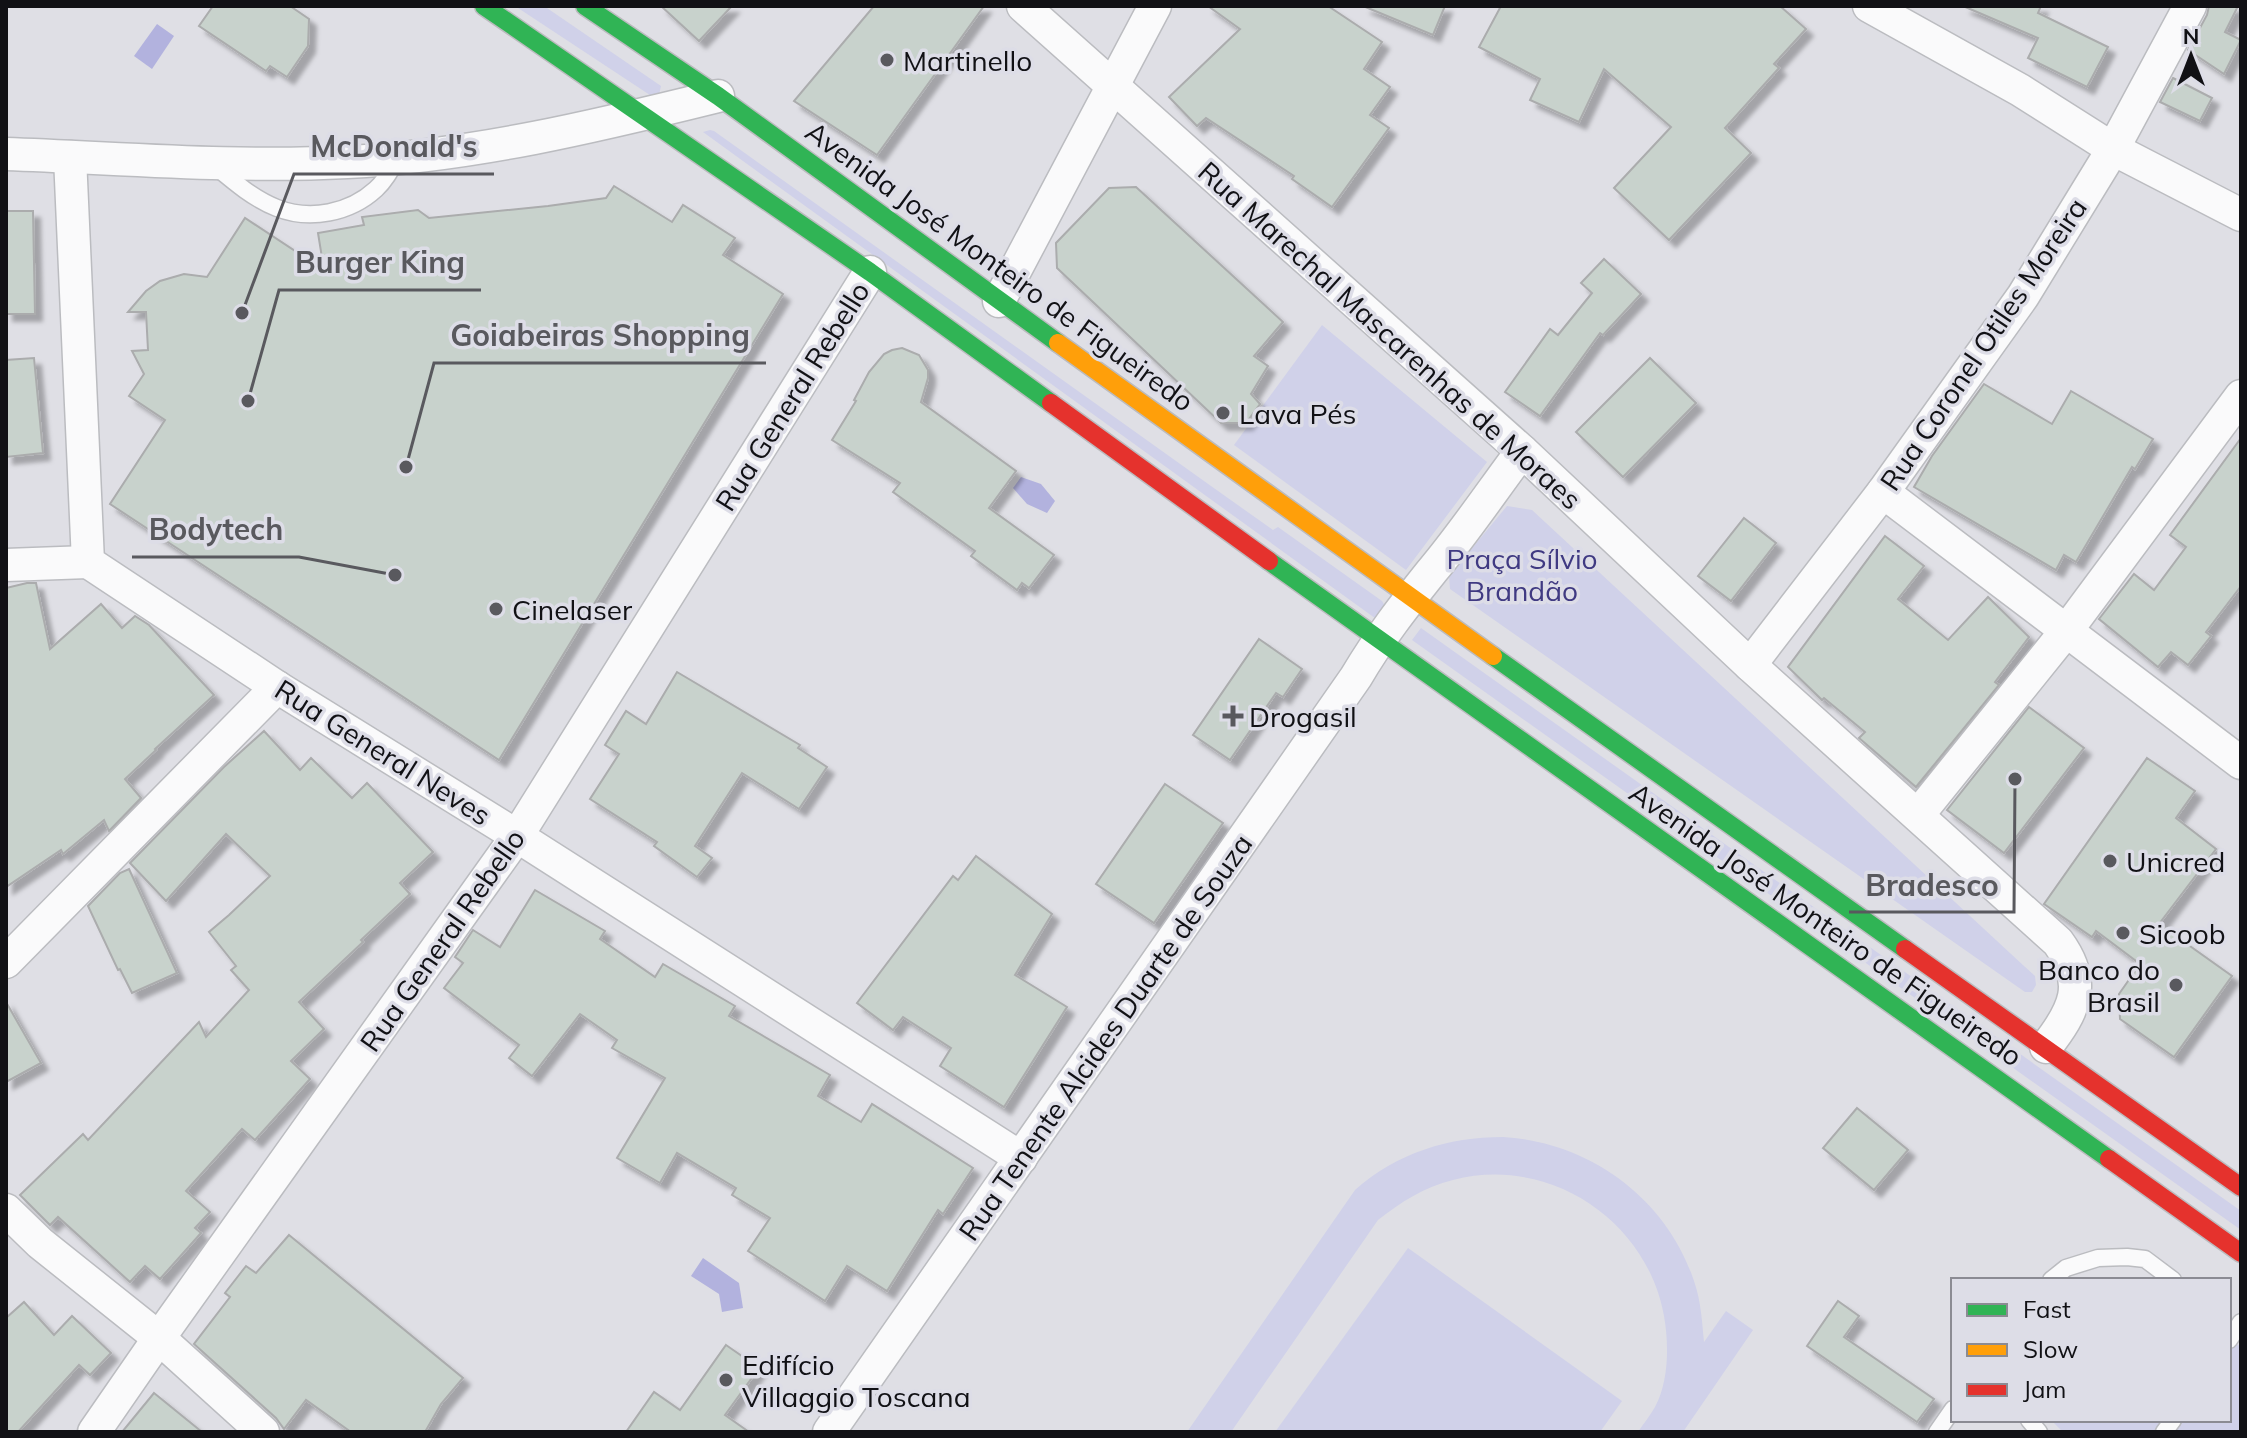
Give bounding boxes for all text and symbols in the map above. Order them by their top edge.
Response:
north arrow [2151,16,2231,96]
text: N [2183,22,2199,50]
place label: Martinello [903,43,1032,78]
marker: Martinello [878,51,896,69]
street label: Avenida José Monteiro de Figueiredo [799,113,1201,419]
callout: McDonald's [294,120,494,174]
text: McDonald's [310,127,478,165]
street label: Rua Marechal Mascarenhas de Moraes [1191,154,1589,516]
street label: Rua Coronel Otiles Moreira [1872,191,2094,497]
callout: Burger King [279,236,481,290]
text: Burger King [295,243,465,281]
street label: Rua General Rebello [707,275,877,517]
callout: Goiabeiras Shopping [434,309,766,363]
text: Goiabeiras Shopping [450,316,750,354]
place label: Lava Pés [1239,396,1356,431]
marker: Lava Pés [1214,404,1232,422]
callout: Bodytech [132,503,299,557]
text: Bodytech [149,510,283,548]
park label: Praça Sílvio Brandão [1446,541,1598,608]
place label: Cinelaser [512,592,633,627]
marker: Cinelaser [487,600,505,618]
street label: Rua General Neves [269,672,497,832]
place label: Drogasil [1249,699,1357,734]
marker: Drogasil [1224,707,1242,725]
street label: Avenida José Monteiro de Figueiredo [1623,775,2029,1073]
street label: Rua General Rebello [352,822,532,1058]
street label: Rua Tenente Alcides Duarte de Souza [951,827,1259,1247]
place label: Unicred [2126,844,2225,879]
marker: Unicred [2101,852,2119,870]
callout: Bradesco [1849,858,2014,912]
text: Bradesco [1865,866,1999,904]
place label: Sicoob [2139,916,2225,951]
marker: Sicoob [2114,924,2132,942]
place label: Banco do Brasil [2038,952,2160,1019]
marker: Banco do Brasil [2167,976,2185,994]
legend [1951,1278,2231,1422]
text: Fast [2023,1294,2071,1324]
text: Slow [2023,1334,2078,1364]
place label: Edifício Villaggio Toscana [742,1347,970,1414]
marker: Edifício Villaggio Toscana [717,1371,735,1389]
text: Jam [2023,1374,2066,1404]

